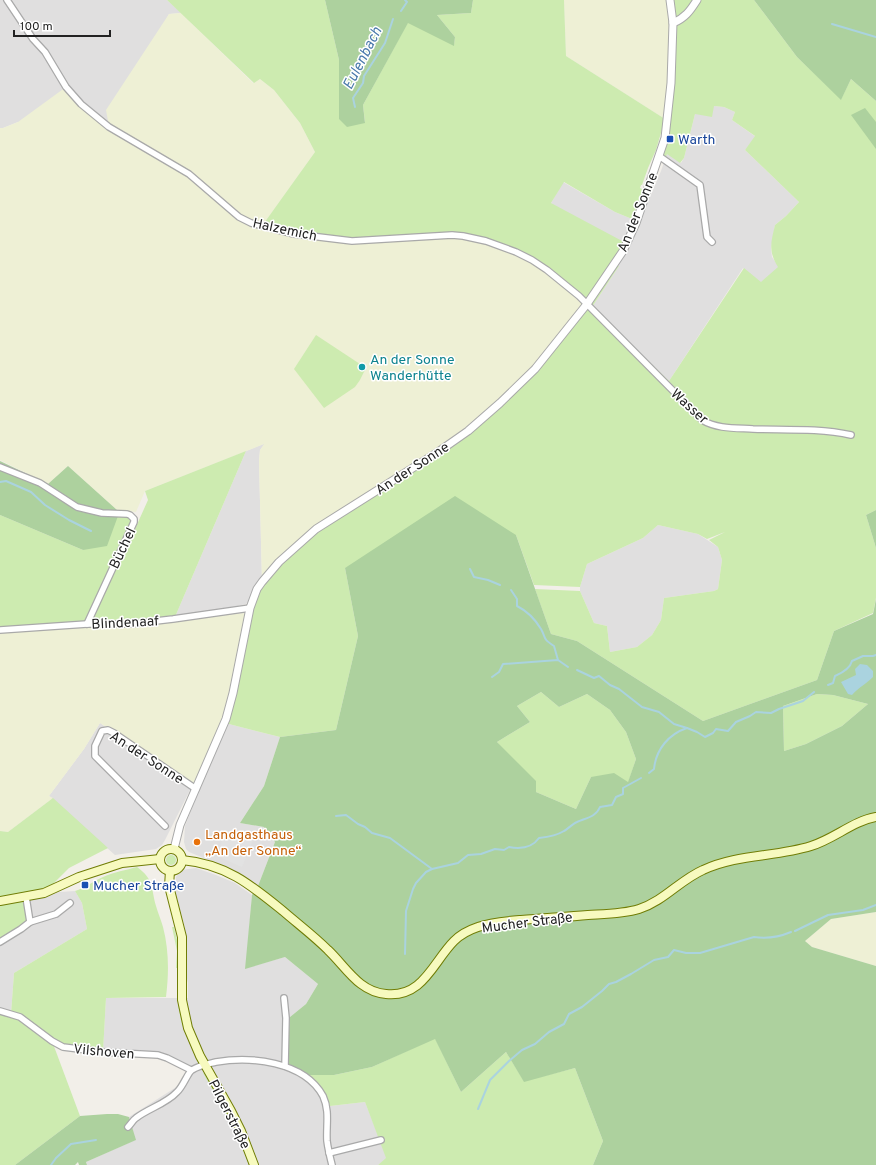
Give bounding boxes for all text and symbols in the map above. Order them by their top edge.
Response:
scale bar [14,12,110,38]
text: 100 m [20,19,53,35]
water label: Eulenbach [339,24,387,93]
place label: Warth [678,132,716,149]
marker: Warth [665,134,675,144]
street label: An der Sonne [615,170,662,255]
street label: Halzemich [251,215,318,246]
place label: An der Sonne Wanderhütte [370,352,455,385]
marker: An der Sonne Wanderhütte [357,362,367,372]
street label: Wasser [667,386,712,429]
street label: An der Sonne [373,439,453,499]
street label: Büchel [106,525,140,572]
street label: Blindenaaf [91,613,160,634]
street label: An der Sonne [106,728,186,788]
place label: Landgasthaus „An der Sonne“ [205,827,302,860]
marker: Landgasthaus „An der Sonne“ [192,837,202,847]
place label: Mucher Straße [93,878,184,895]
marker: Mucher Straße [80,880,90,890]
street label: Mucher Straße [481,909,574,937]
street label: Vilshoven [73,1041,135,1064]
street label: Pilgerstraße [204,1077,253,1152]

